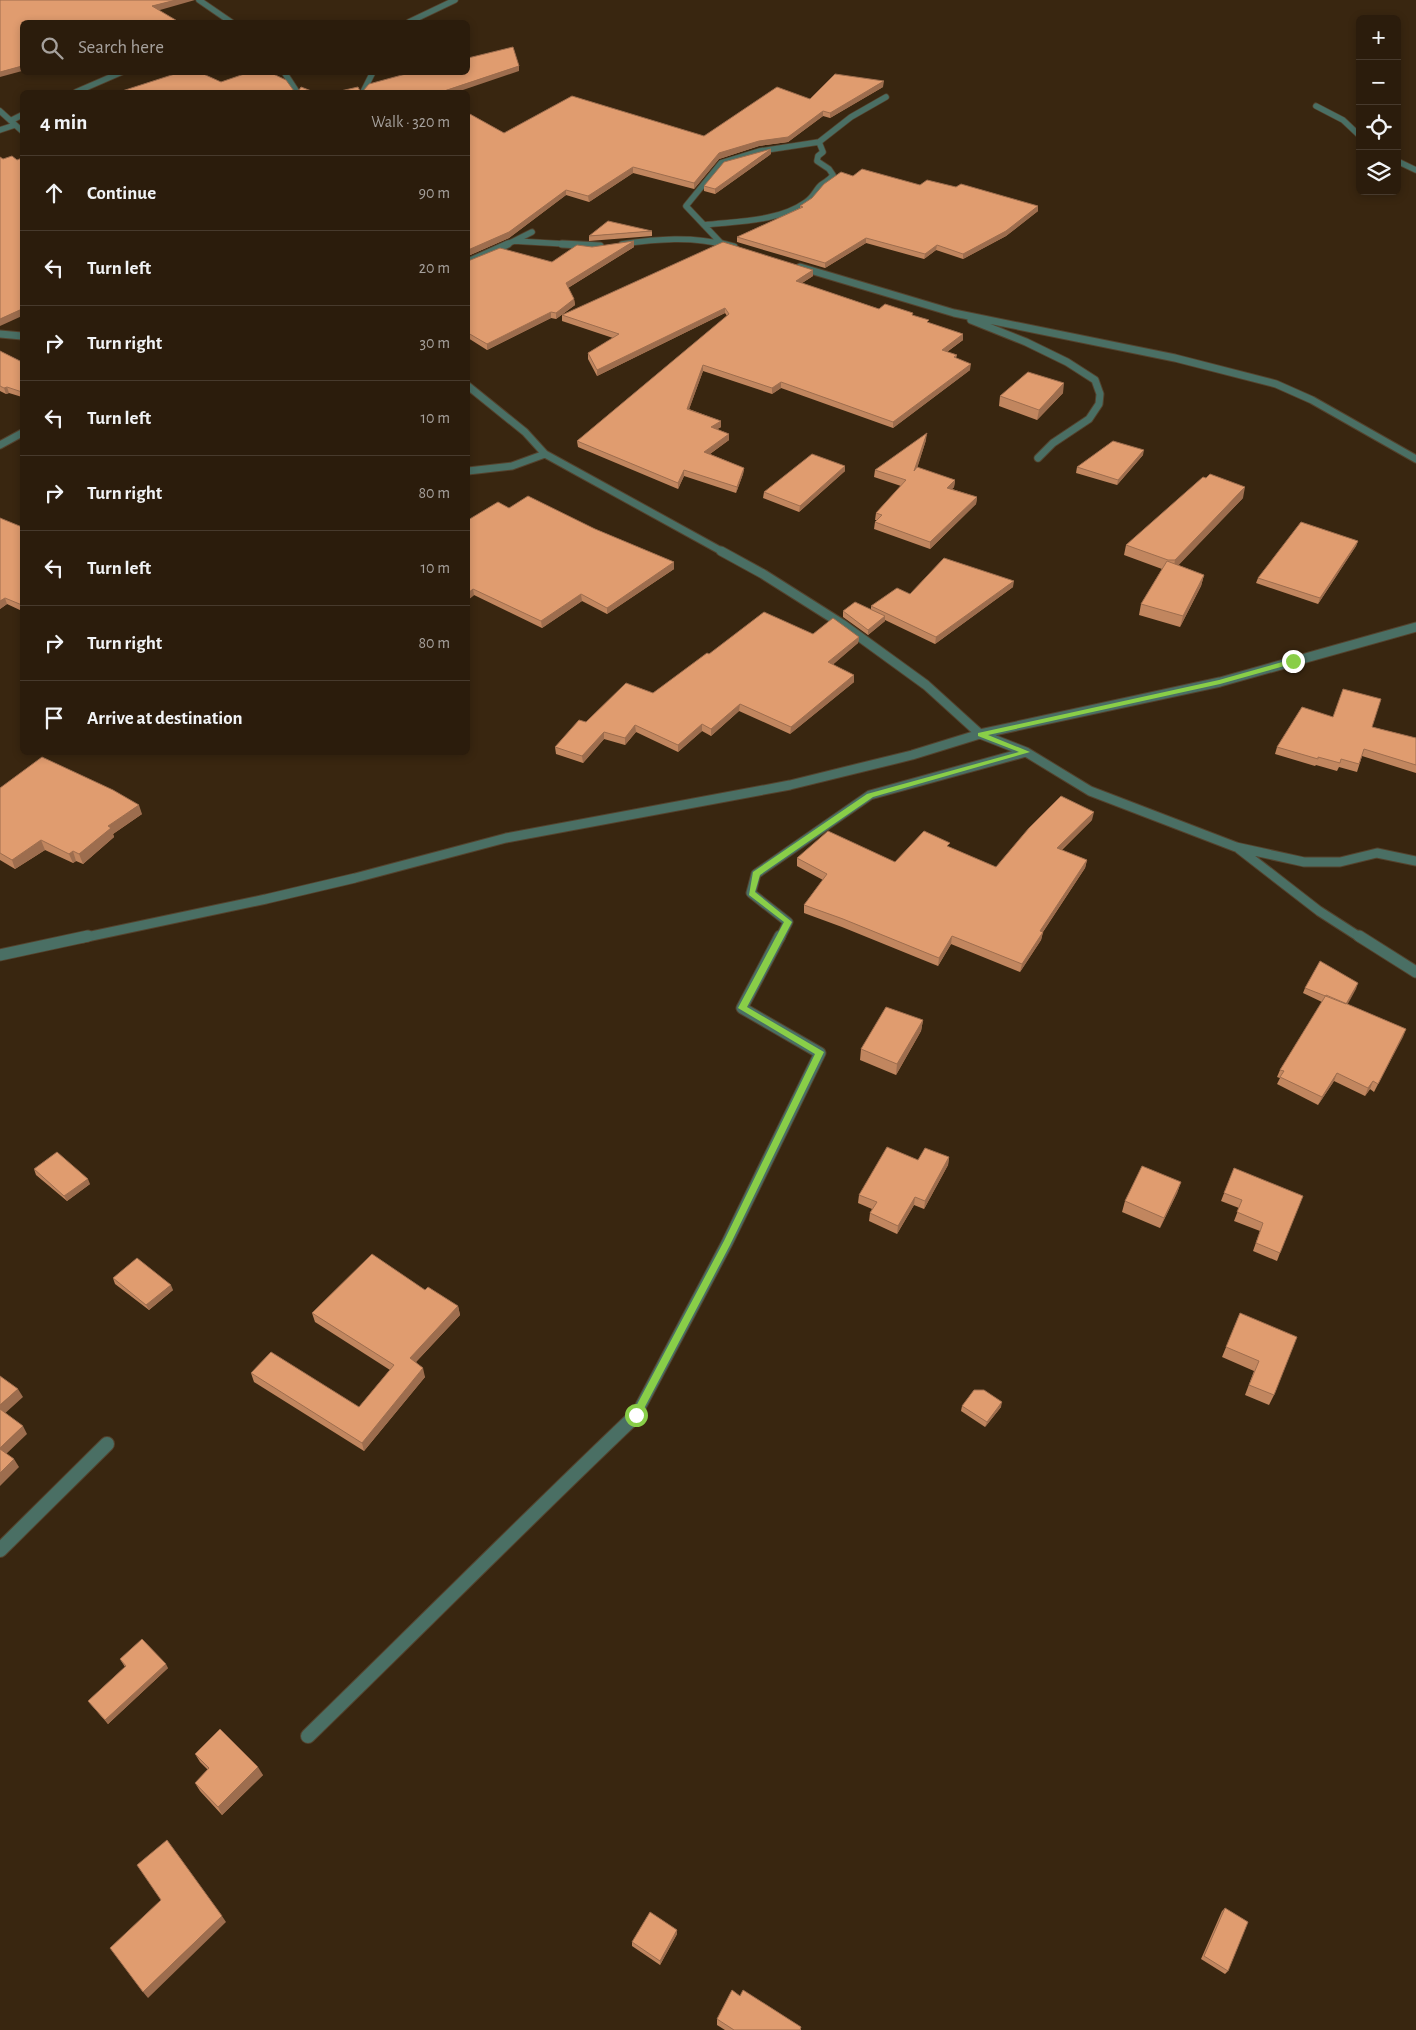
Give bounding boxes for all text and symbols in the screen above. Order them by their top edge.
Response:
map controls [1356,15,1401,195]
button: + [1356,15,1401,60]
search box [20,20,470,75]
icon: search [38,34,66,62]
text: Search here [78,38,164,57]
button: − [1356,60,1401,105]
button: locate [1356,105,1401,150]
text: 4 min [40,112,87,133]
text: Walk · 320 m [371,114,450,130]
button: layers [1356,150,1401,195]
icon: ahead [40,179,68,207]
text: Continue [87,184,156,203]
text: 90 m [419,185,450,201]
icon: left [40,254,68,282]
text: Turn left [87,259,151,278]
text: 20 m [419,260,450,276]
icon: right [40,329,68,357]
text: Turn right [87,334,162,353]
text: 30 m [420,335,450,351]
icon: left [40,404,68,432]
text: Turn left [87,409,151,428]
text: 10 m [421,410,450,426]
icon: right [40,479,68,507]
text: Turn right [87,484,162,503]
text: 80 m [419,485,450,501]
icon: left [40,554,68,582]
text: Turn left [87,559,151,578]
text: 10 m [421,560,450,576]
icon: right [40,629,68,657]
text: Turn right [87,634,162,653]
text: 80 m [419,635,450,651]
route end [1282,650,1305,673]
icon: arrive [40,704,68,732]
text: Arrive at destination [87,709,243,728]
route start [625,1404,648,1427]

